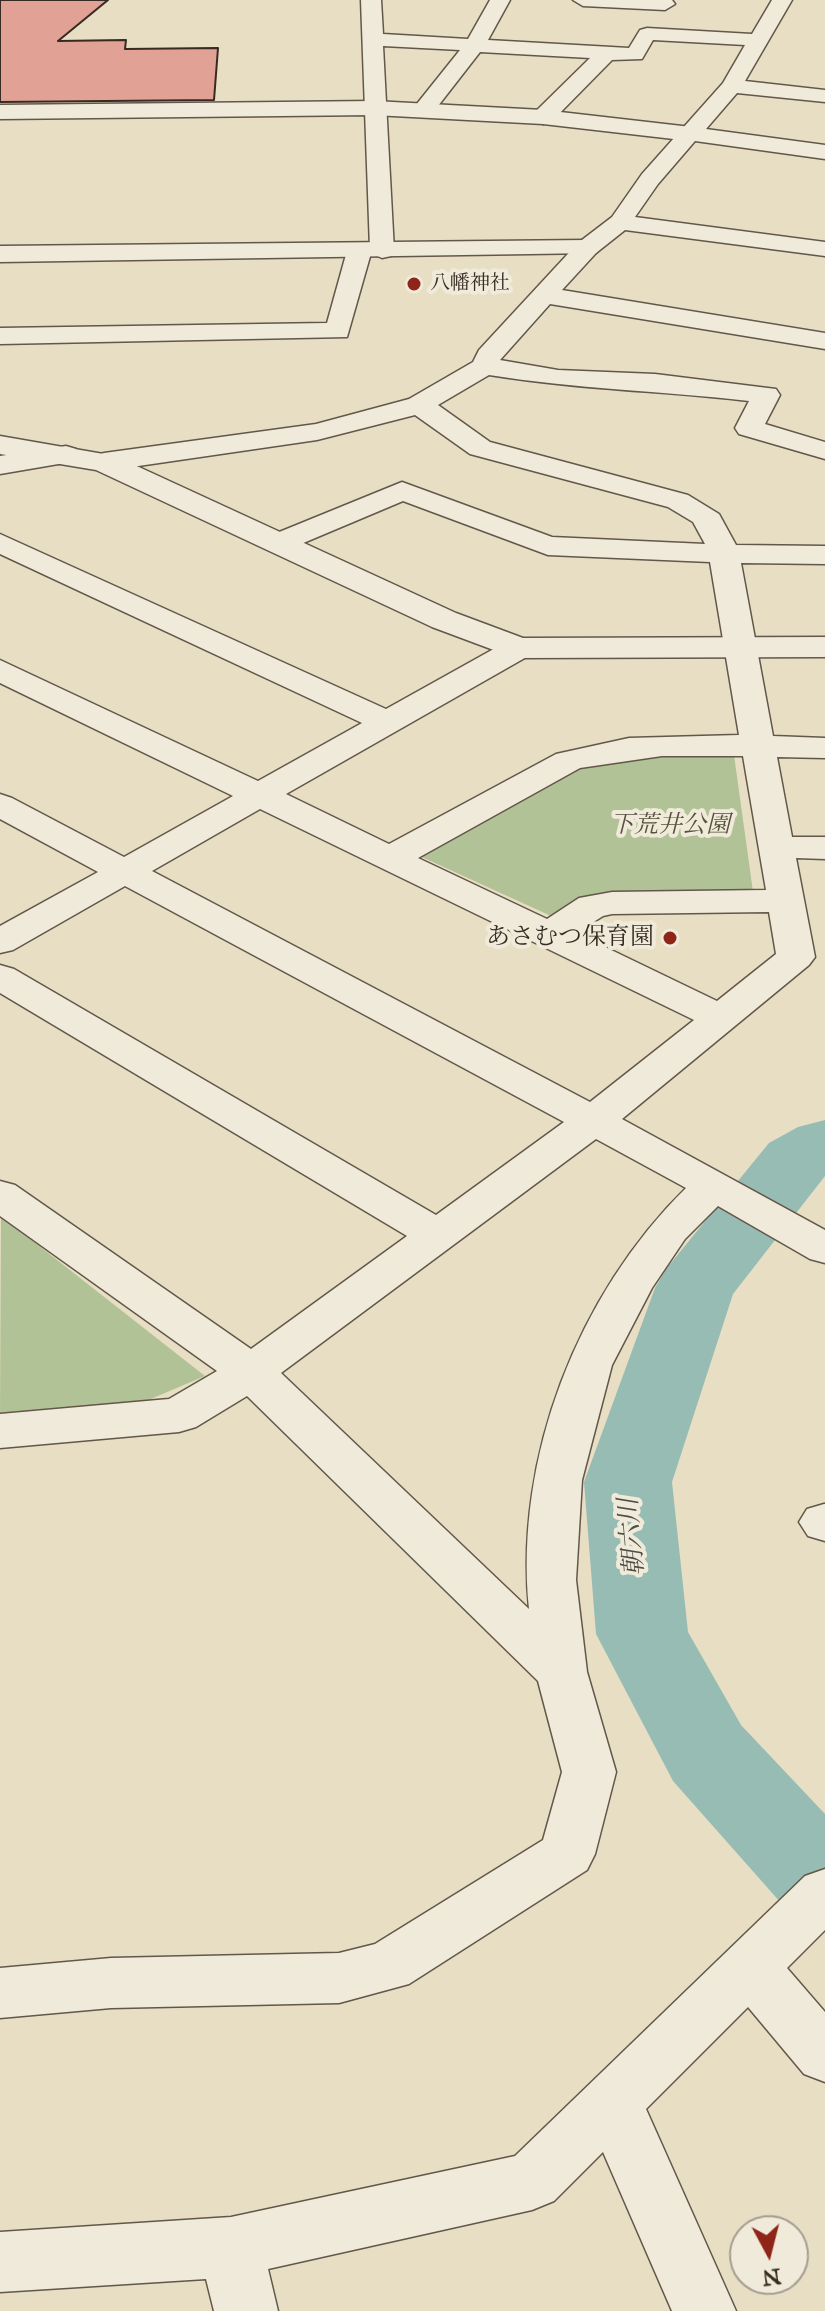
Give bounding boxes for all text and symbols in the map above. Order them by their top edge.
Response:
place label: 八幡神社 [430,272,510,296]
marker: 八幡神社 [405,275,423,293]
park label: 下荒井公園 [610,812,730,840]
place label: あさむつ保育園 [486,924,654,952]
marker: あさむつ保育園 [661,929,679,947]
water label: 朝六川 [614,1497,652,1577]
north arrow [729,2215,809,2295]
text: N [761,2263,783,2292]

